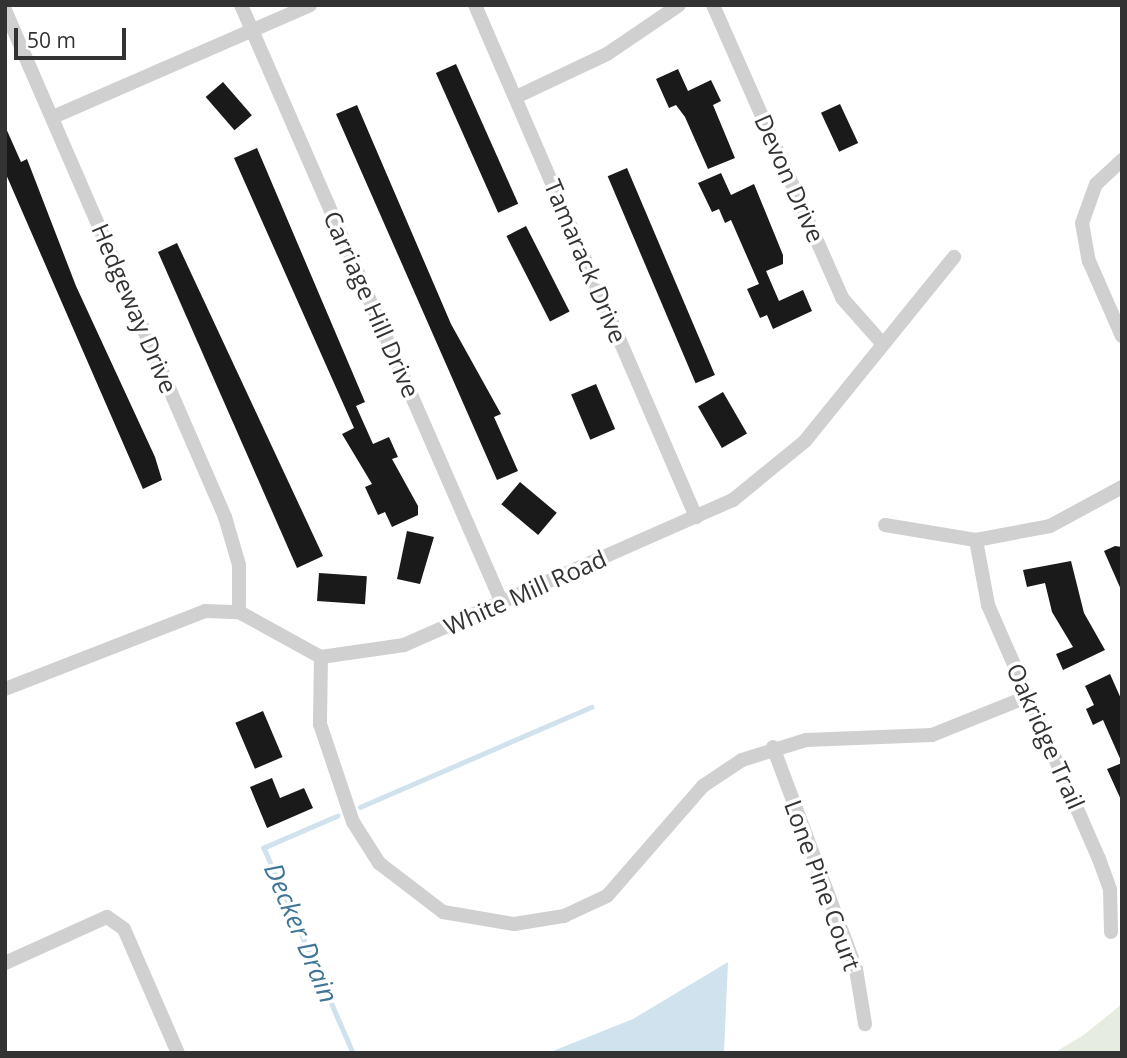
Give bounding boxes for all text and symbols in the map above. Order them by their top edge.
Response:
scale bar [18,14,130,58]
text: 50 m [27,26,76,54]
street label: Devon Drive [749,110,831,246]
street label: Tamarack Drive [539,175,633,347]
street label: Carriage Hill Drive [318,206,426,402]
street label: Hedgeway Drive [86,219,184,397]
street label: White Mill Road [439,543,611,641]
street label: Oakridge Trail [1001,659,1091,813]
street label: Lone Pine Court [779,796,867,974]
water label: Decker Drain [258,858,344,1008]

